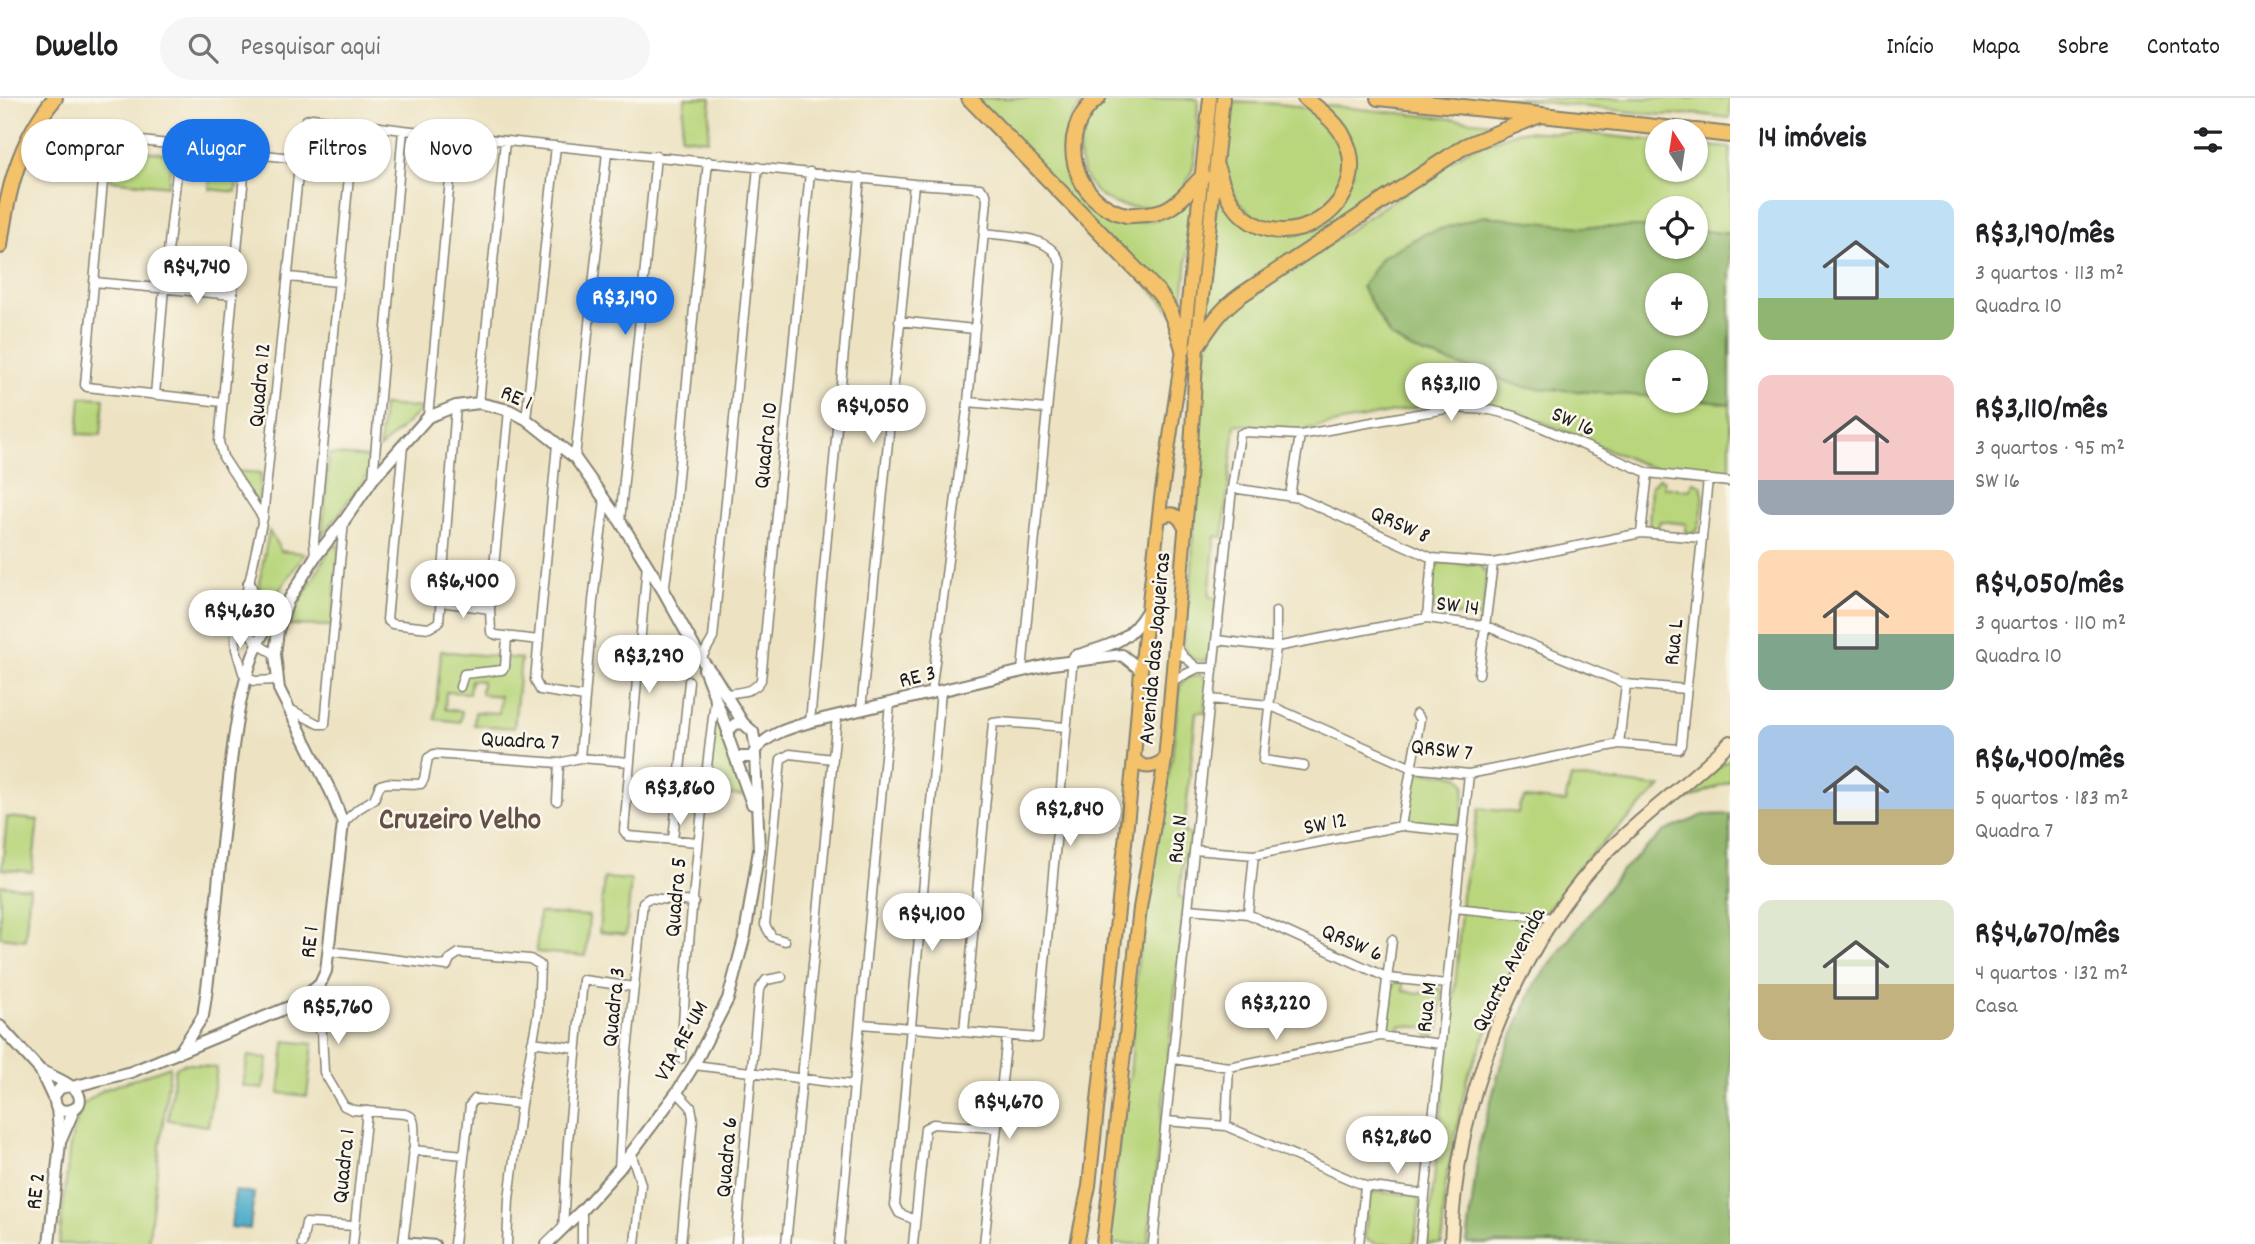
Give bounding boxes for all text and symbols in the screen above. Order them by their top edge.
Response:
search box [160,17,650,80]
text: Dwello [35,25,118,72]
icon: search [184,29,222,67]
text: Pesquisar aqui [240,30,380,67]
text: Início [1886,31,1934,65]
text: Mapa [1972,31,2020,65]
text: Sobre [2058,31,2109,65]
text: Contato [2147,31,2220,65]
chip: Comprar [21,119,148,182]
chip: Alugar [162,119,270,182]
chip: Filtros [284,119,391,182]
chip: Novo [405,119,497,182]
north arrow [1645,119,1708,182]
map controls [1645,119,1708,413]
text: 14 imóveis [1758,119,1867,162]
icon: filters [2189,121,2227,159]
button: locate [1645,196,1708,259]
text: R$3,190/mês [1975,215,2115,258]
icon: home [1814,228,1898,312]
pin: R$4,740 [132,246,262,306]
text: R$4,740 [163,252,231,285]
text: 3 quartos · 113 m² [1975,258,2124,291]
button: + [1645,273,1708,336]
pin: R$3,190 [560,278,690,337]
text: R$3,190 [592,283,658,316]
text: Quadra 10 [1975,291,2062,324]
street label: Quadra 12 [241,342,282,429]
button: − [1645,350,1708,413]
pin: R$3,110 [1386,364,1516,423]
text: R$3,110 [1421,369,1481,402]
street label: RE 1 [494,378,537,421]
pin: R$4,050 [808,386,938,445]
text: R$3,110/mês [1975,390,2108,433]
text: R$4,050 [837,391,909,424]
street label: SW 16 [1546,399,1600,447]
street label: Quadra 10 [747,400,788,490]
icon: home [1814,403,1898,487]
text: 3 quartos · 95 m² [1975,433,2125,466]
text: SW 16 [1975,466,2020,499]
street label: QRSW 8 [1364,498,1435,554]
street label: Avenida das Jaqueiras [1132,551,1181,746]
pin: R$6,400 [398,560,528,620]
text: R$4,050/mês [1975,565,2124,608]
text: R$6,400 [426,566,500,599]
icon: home [1814,578,1898,662]
street label: SW 14 [1434,588,1481,626]
pin: R$4,630 [175,590,305,650]
text: R$4,630 [205,596,275,629]
text: 3 quartos · 110 m² [1975,608,2126,641]
street label: Rua L [1657,617,1694,667]
pin: R$3,290 [584,636,714,695]
text: R$3,290 [614,641,684,674]
text: Quadra 10 [1975,641,2062,674]
street label: RE 3 [896,658,940,699]
street label: Quadra 7 [480,724,560,761]
street label: QRSW 7 [1409,731,1474,772]
text: R$6,400/mês [1975,740,2125,783]
icon: home [1814,753,1898,837]
pin: R$3,860 [615,768,745,827]
text: R$3,860 [645,773,715,806]
text: 5 quartos · 183 m² [1975,783,2129,816]
pin: R$2,840 [1005,788,1135,848]
text: R$2,840 [1036,794,1104,827]
district label: Cruzeiro Velho [379,801,541,844]
street label: SW 12 [1301,805,1350,846]
street label: Rua N [1161,814,1198,865]
text: Quadra 7 [1975,816,2053,849]
street label: Quadra 5 [658,856,697,939]
pin: R$4,100 [867,894,997,953]
text: R$4,100 [899,899,965,932]
street label: Quarta Avenida [1465,901,1556,1039]
text: R$4,670/mês [1975,915,2120,958]
street label: QRSW 6 [1315,916,1388,972]
street label: RE 1 [293,925,330,960]
icon: home [1814,928,1898,1012]
text: 4 quartos · 132 m² [1975,958,2128,991]
street label: Quadra 3 [595,966,636,1049]
street label: Rua M [1409,980,1448,1034]
pin: R$3,220 [1211,982,1341,1042]
pin: R$5,760 [273,986,403,1046]
text: R$3,220 [1241,988,1311,1021]
text: Casa [1975,991,2018,1024]
text: R$5,760 [303,992,373,1025]
street label: VIA RE UM [647,995,719,1088]
pin: R$4,670 [944,1082,1074,1141]
text: R$4,670 [974,1087,1044,1120]
street label: Quadra 6 [709,1116,748,1199]
pin: R$2,860 [1332,1116,1462,1176]
text: R$2,860 [1362,1122,1432,1155]
street label: Quadra 1 [325,1128,366,1205]
street label: RE 2 [19,1171,56,1212]

